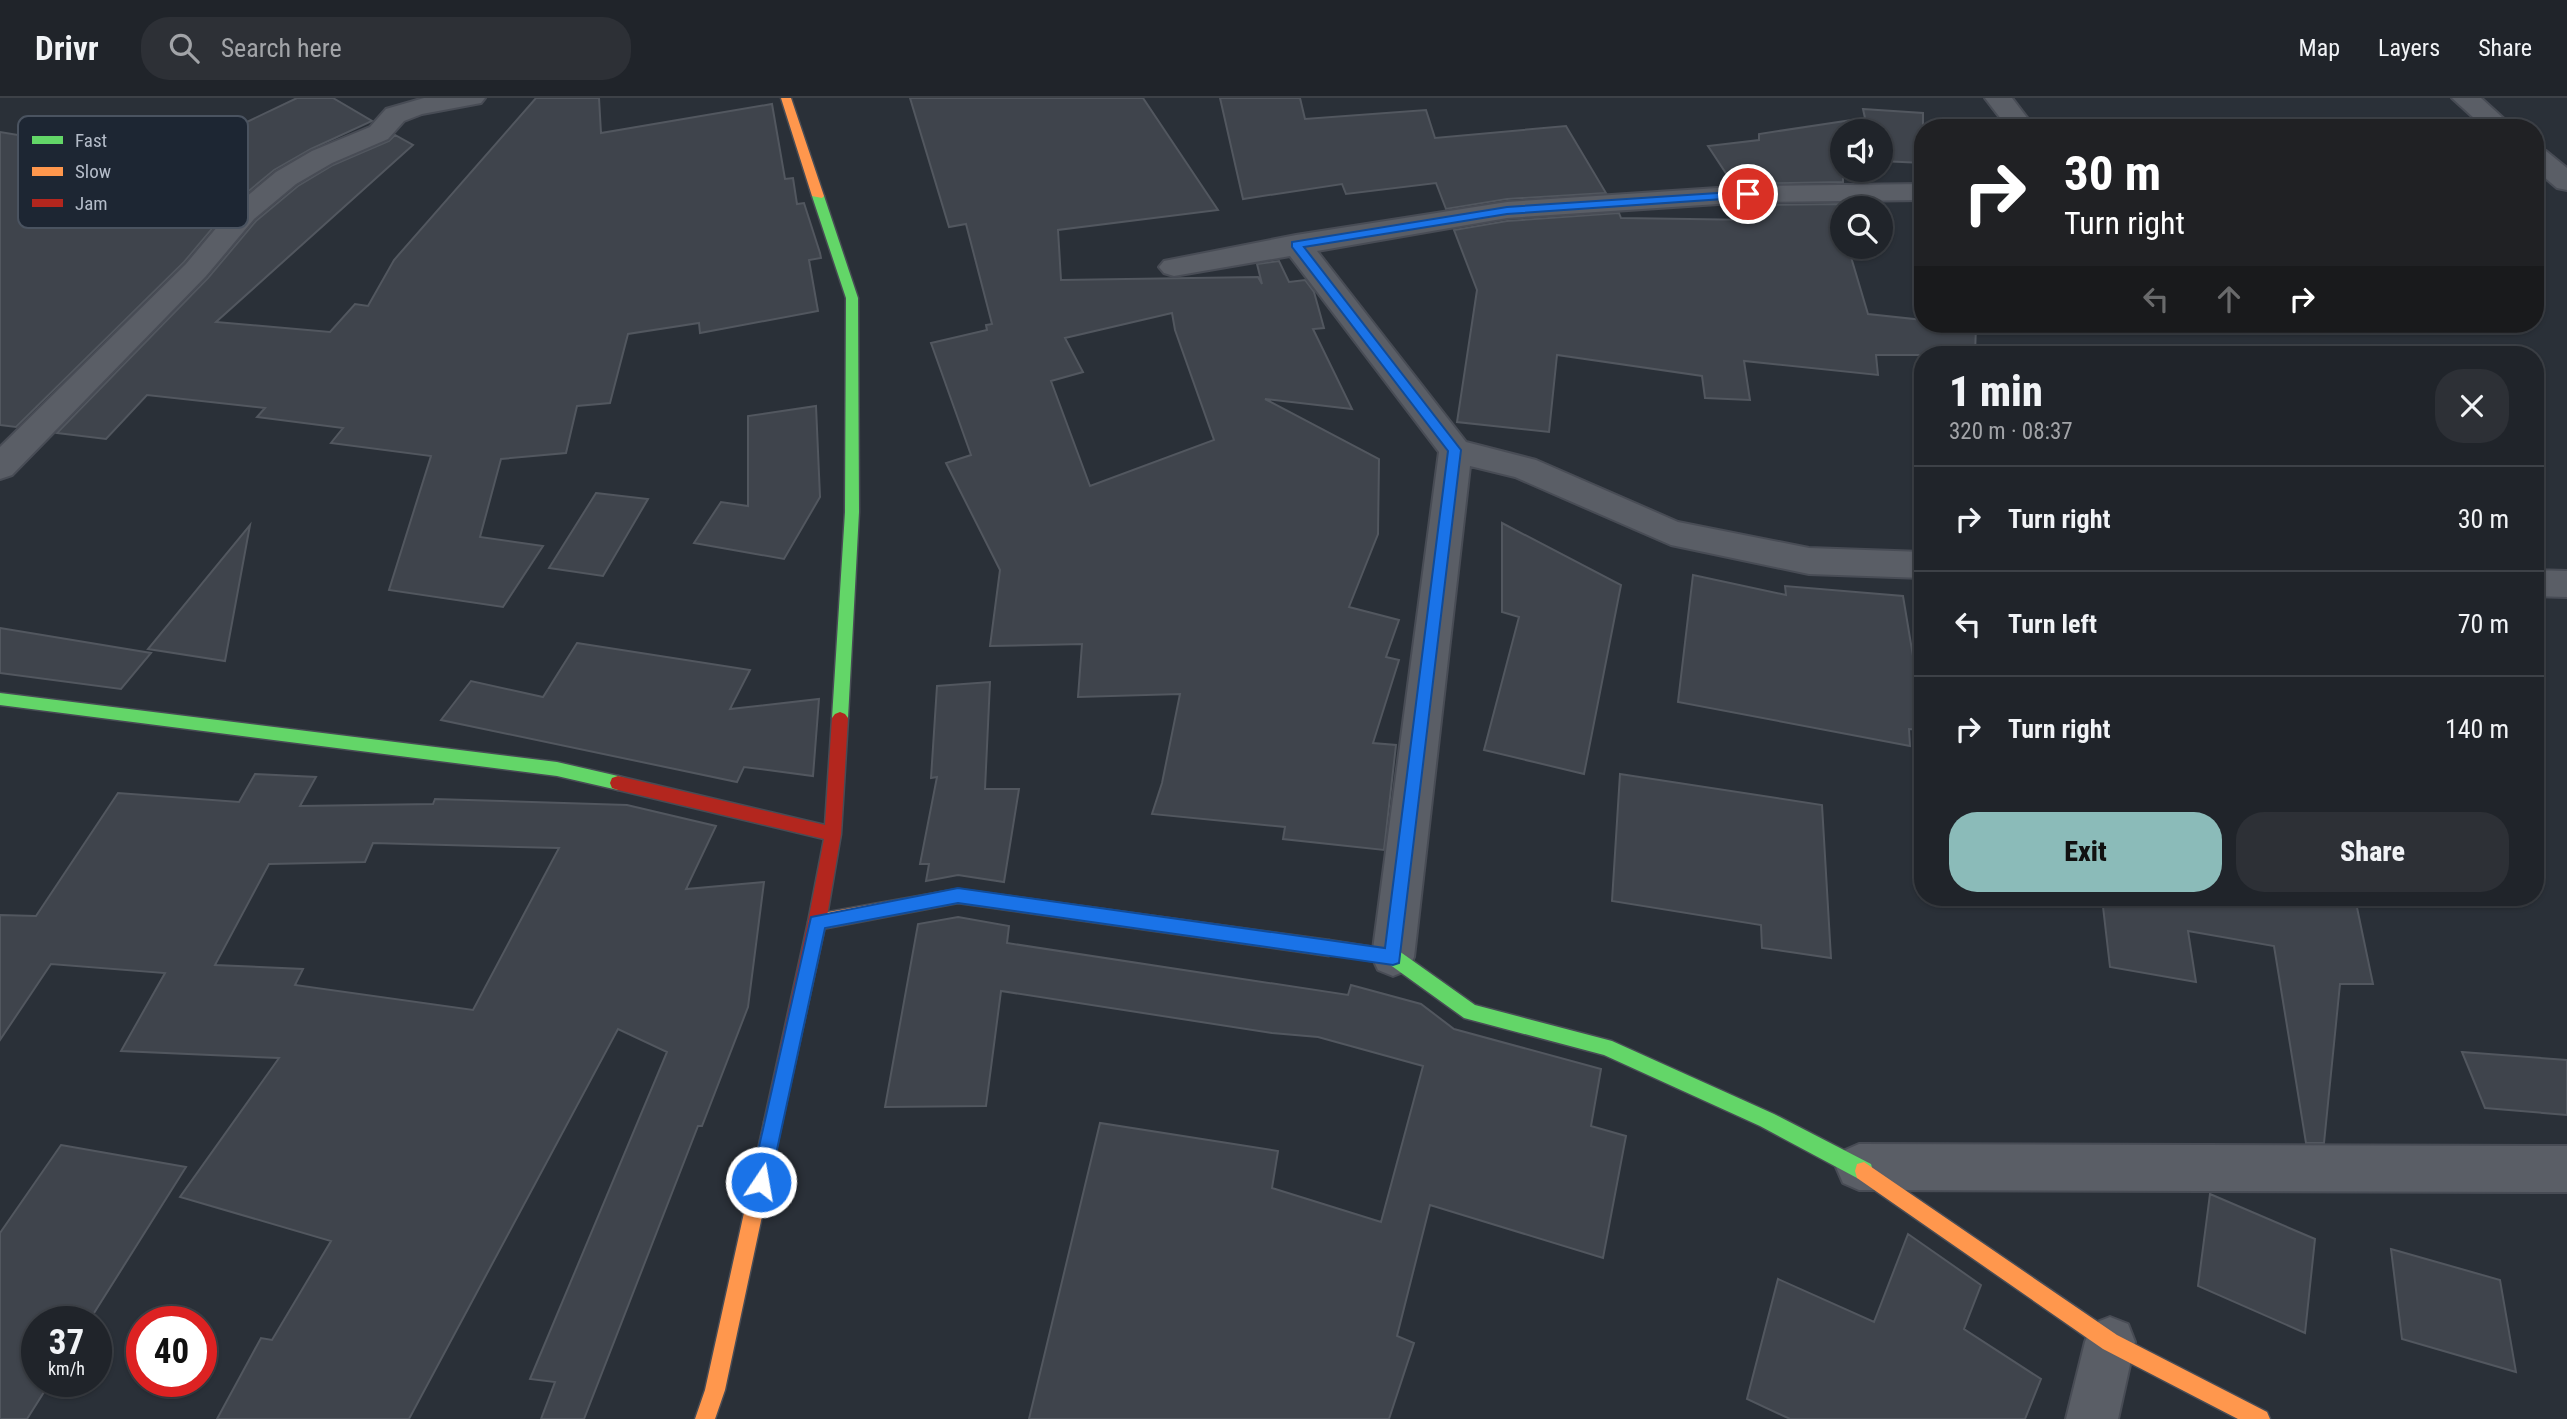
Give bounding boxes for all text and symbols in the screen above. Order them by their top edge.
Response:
search box [141,17,631,80]
text: Drivr [35,29,99,68]
icon: search [165,29,203,67]
text: Search here [221,33,342,63]
text: Map [2299,34,2340,62]
text: Layers [2378,34,2440,62]
text: Share [2478,34,2532,62]
legend [18,116,248,228]
map controls [1830,119,1893,259]
button: sound [1830,119,1893,182]
text: Fast [75,129,107,152]
text: 30 m [2064,145,2161,202]
icon: right [1949,147,2040,238]
text: Slow [75,160,111,183]
pin [1718,164,1778,224]
icon: arrive [1729,175,1767,213]
text: Jam [75,192,108,215]
button: search [1830,196,1893,259]
text: Turn right [2064,204,2185,242]
icon: left [2137,280,2175,318]
icon: ahead [2210,280,2248,318]
icon: right [2283,280,2321,318]
text: 1 min [1949,367,2043,416]
button: close [2435,369,2509,443]
text: 320 m · 08:37 [1949,418,2073,445]
icon: right [1949,500,1987,538]
text: Turn right [2008,504,2110,534]
text: 30 m [2458,504,2509,534]
icon: left [1949,605,1987,643]
text: Turn left [2008,609,2097,639]
text: 70 m [2458,609,2509,639]
icon: right [1949,710,1987,748]
text: Turn right [2008,714,2110,744]
text: 140 m [2445,714,2509,744]
button: Exit [1949,812,2222,892]
button: Share [2236,812,2509,892]
position arrow [724,1145,798,1219]
speed limit sign: 40 [126,1306,217,1397]
text: 37 [49,1322,84,1363]
text: km/h [48,1358,85,1379]

